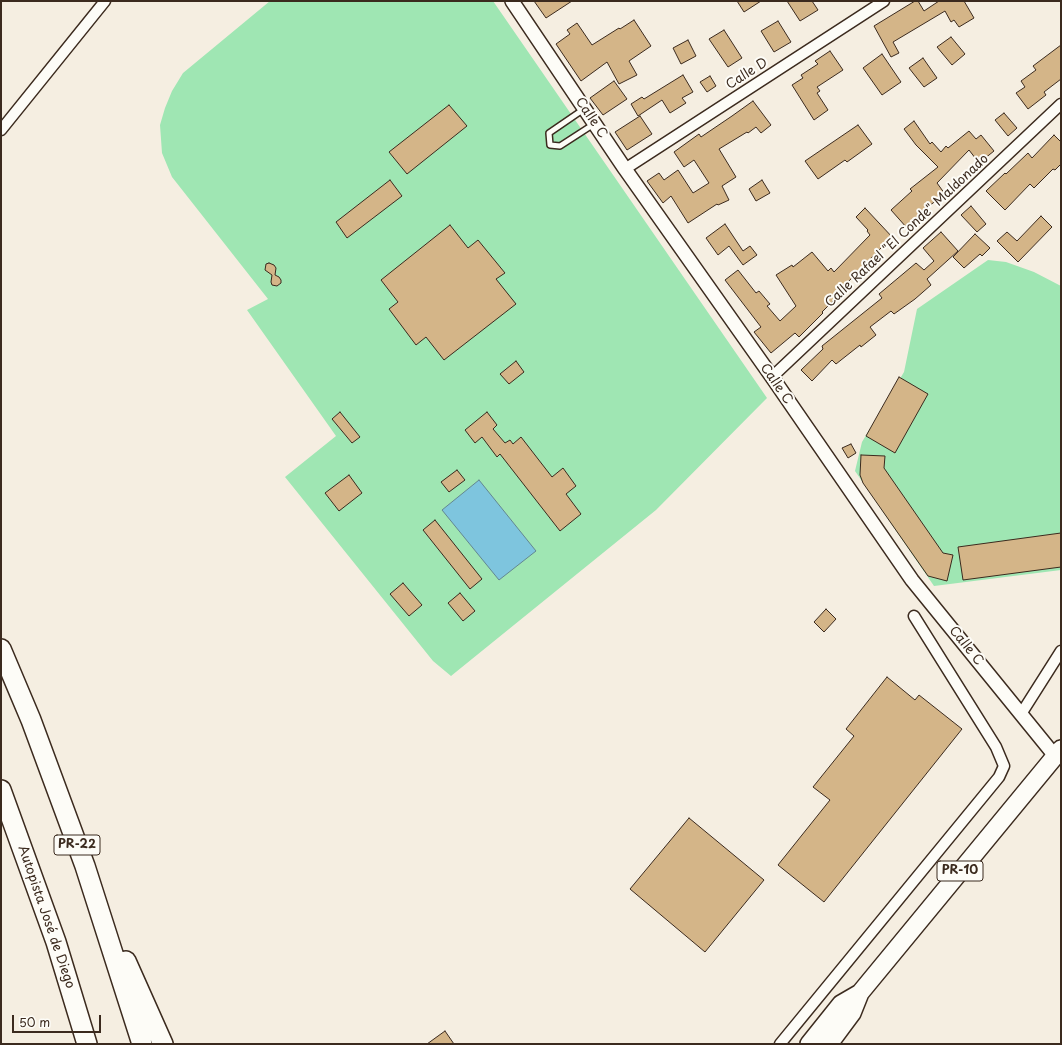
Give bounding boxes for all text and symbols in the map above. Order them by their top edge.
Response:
street label: Calle D [723,55,771,93]
street label: Calle C [572,95,610,141]
street label: Calle Rafael "El Conde" Maldonado [822,151,992,311]
street label: Calle C [756,361,796,407]
street label: Calle C [945,623,987,669]
road number: PR-22 [54,835,100,855]
street label: Autopista José de Diego [14,844,78,990]
road number: PR-10 [937,861,983,881]
scale bar [14,1007,103,1033]
text: 50 m [19,1013,50,1031]

